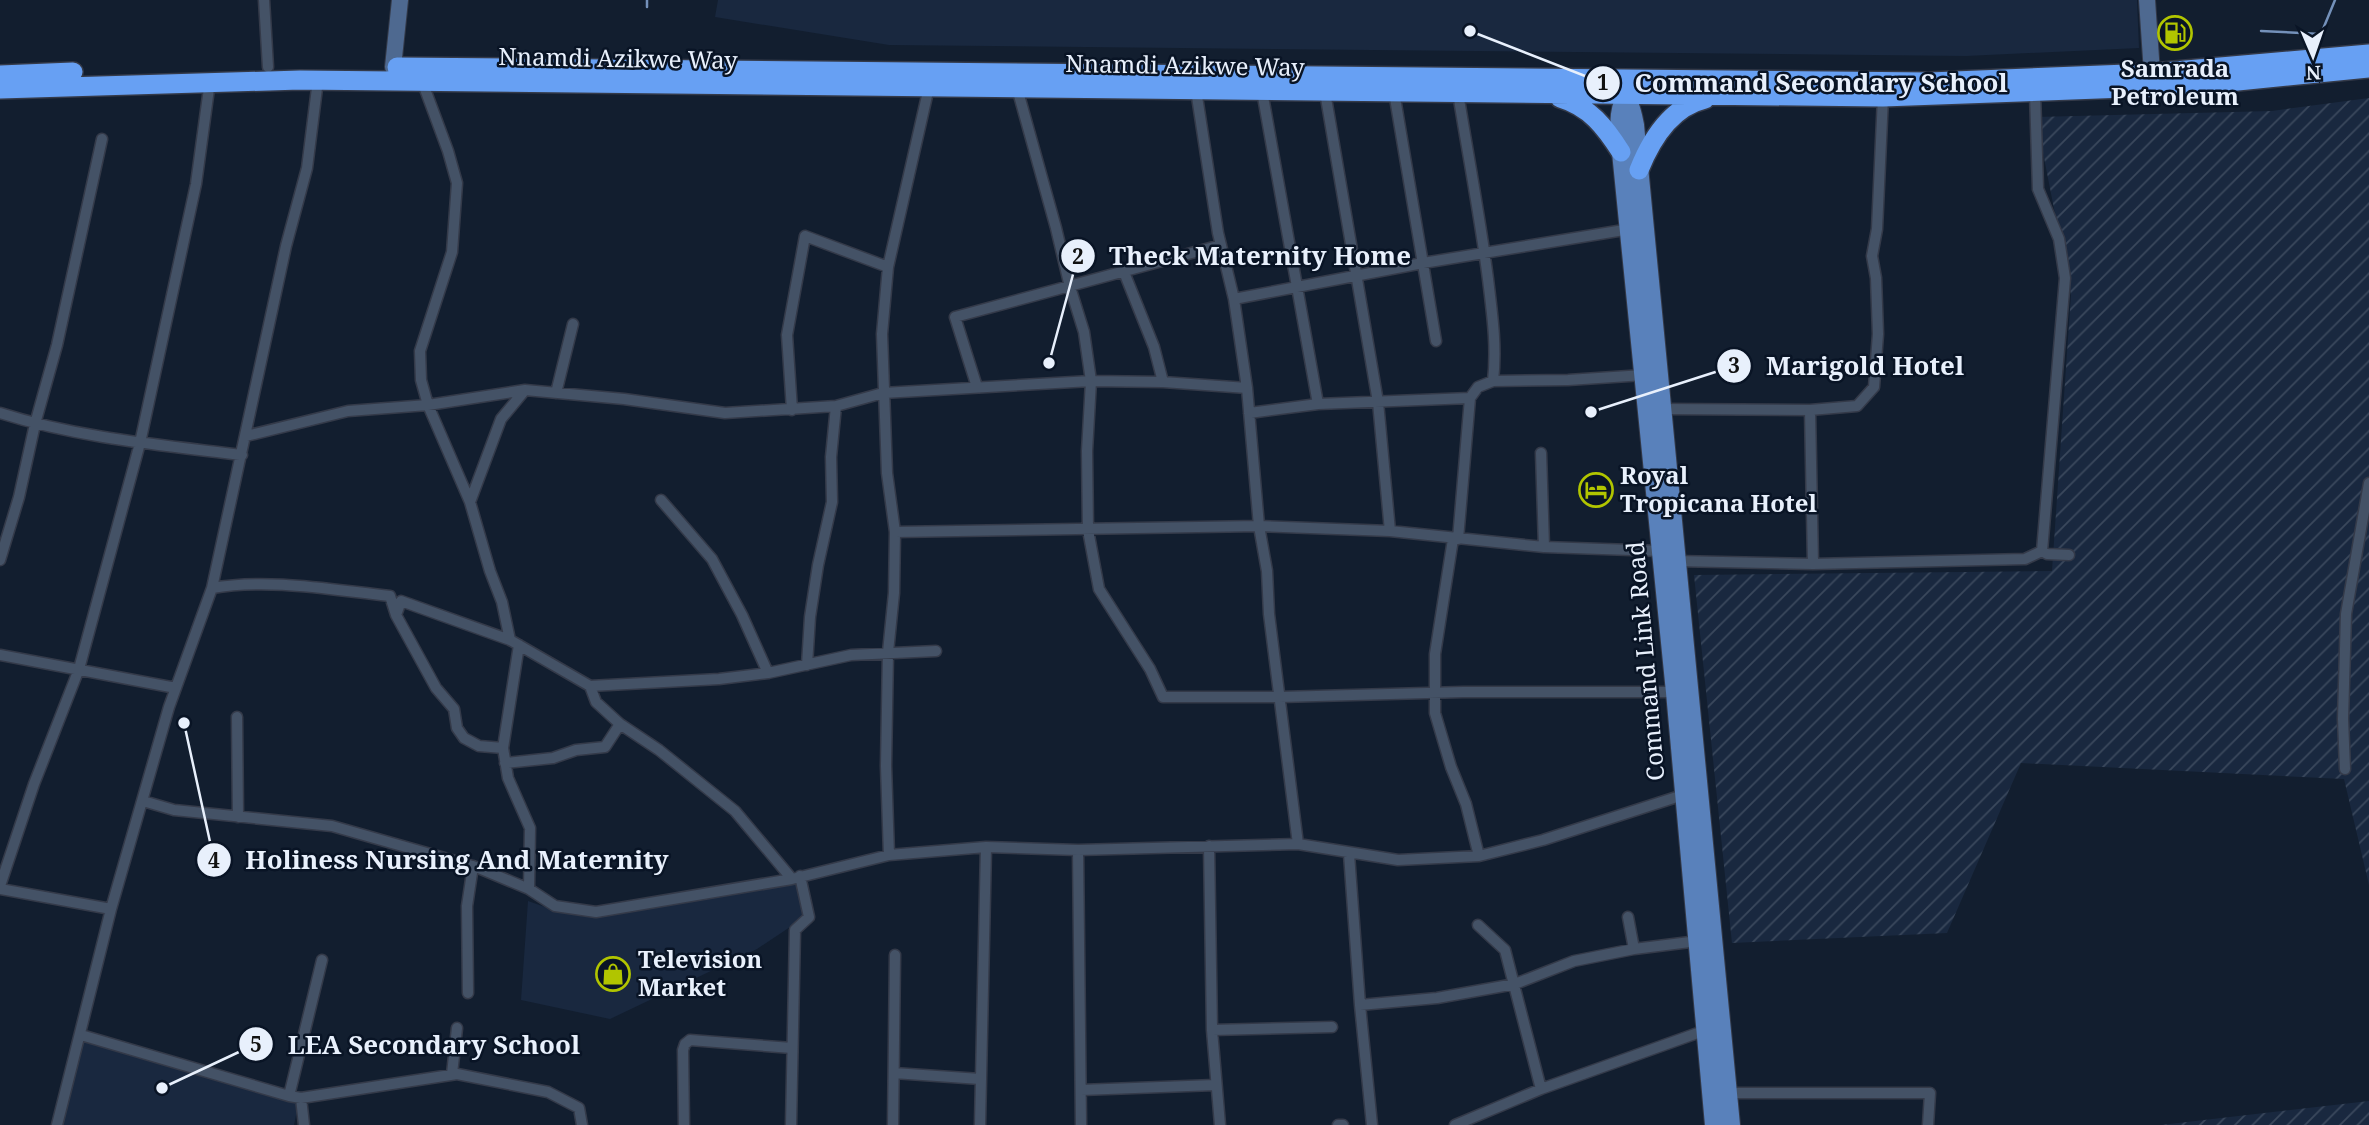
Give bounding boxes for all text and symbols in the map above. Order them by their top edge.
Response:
fuel station icon: Samrada Petroleum [2156,14,2194,52]
north arrow [2278,21,2348,91]
street label: Nnamdi Azikwe Way [498,39,738,76]
street label: Nnamdi Azikwe Way [1065,46,1305,83]
place label: Samrada Petroleum [2111,51,2239,112]
callout: Command Secondary School [1586,59,2022,106]
text: N [2306,60,2322,86]
text: Command Secondary School [1634,64,2008,100]
text: 1 [1597,68,1609,96]
callout: Theck Maternity Home [1060,233,1425,280]
text: Theck Maternity Home [1109,237,1411,273]
text: 2 [1072,242,1084,270]
callout: Marigold Hotel [1717,342,1978,389]
text: Marigold Hotel [1766,347,1964,383]
text: 3 [1728,351,1740,379]
place label: Royal Tropicana Hotel [1620,458,1817,519]
hotel icon: Royal Tropicana Hotel [1577,471,1615,509]
street label: Command Link Road [1618,540,1671,782]
callout: Holiness Nursing And Maternity [196,837,682,884]
text: Holiness Nursing And Maternity [245,841,670,877]
text: 4 [208,846,220,874]
place label: Television Market [638,942,762,1003]
shop icon: Television Market [594,955,632,993]
callout: LEA Secondary School [239,1021,594,1068]
text: LEA Secondary School [288,1026,580,1062]
text: 5 [250,1030,262,1058]

